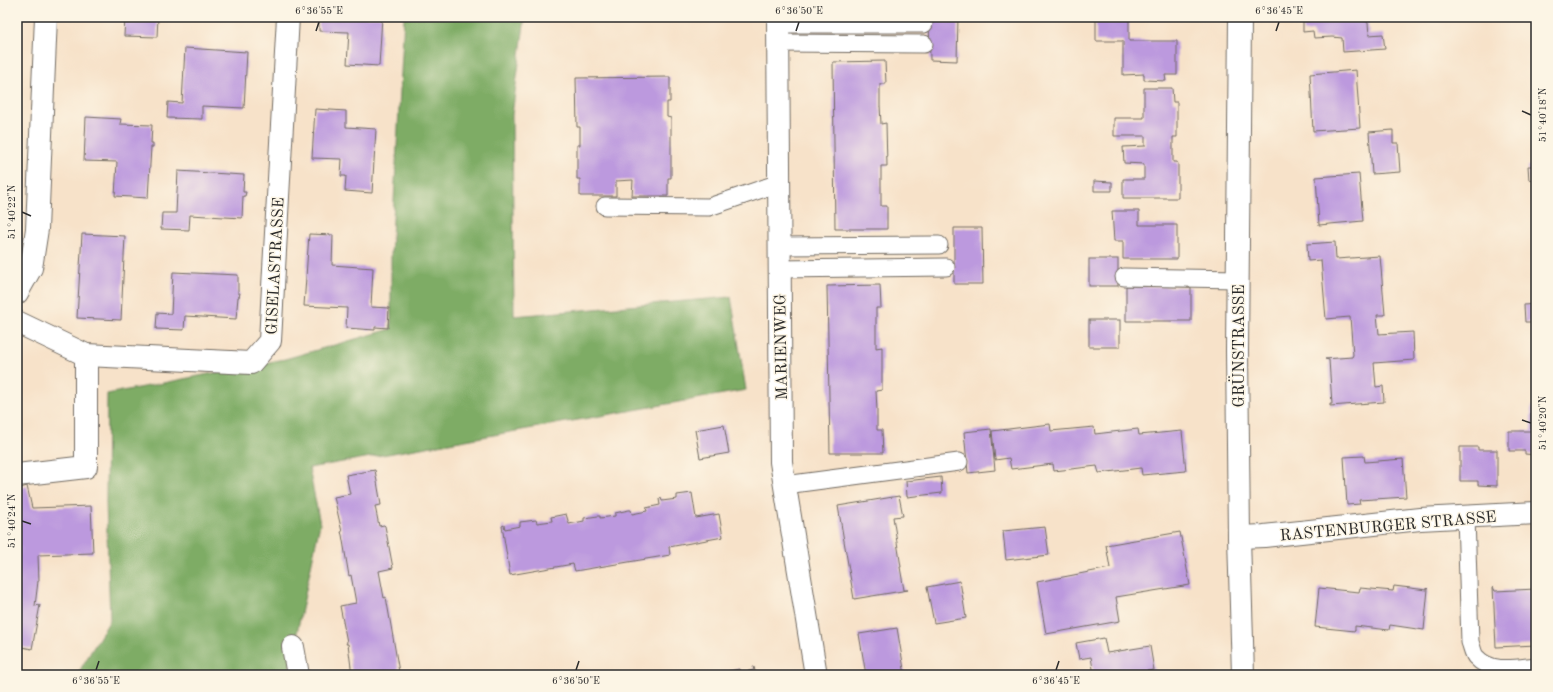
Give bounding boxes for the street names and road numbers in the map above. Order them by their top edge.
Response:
street label: GISELASTRASSE [264,197,288,335]
street label: GRÜNSTRASSE [1228,284,1248,408]
street label: MARIENWEG [773,293,791,400]
street label: RASTENBURGER STRASSE [1279,510,1497,544]

